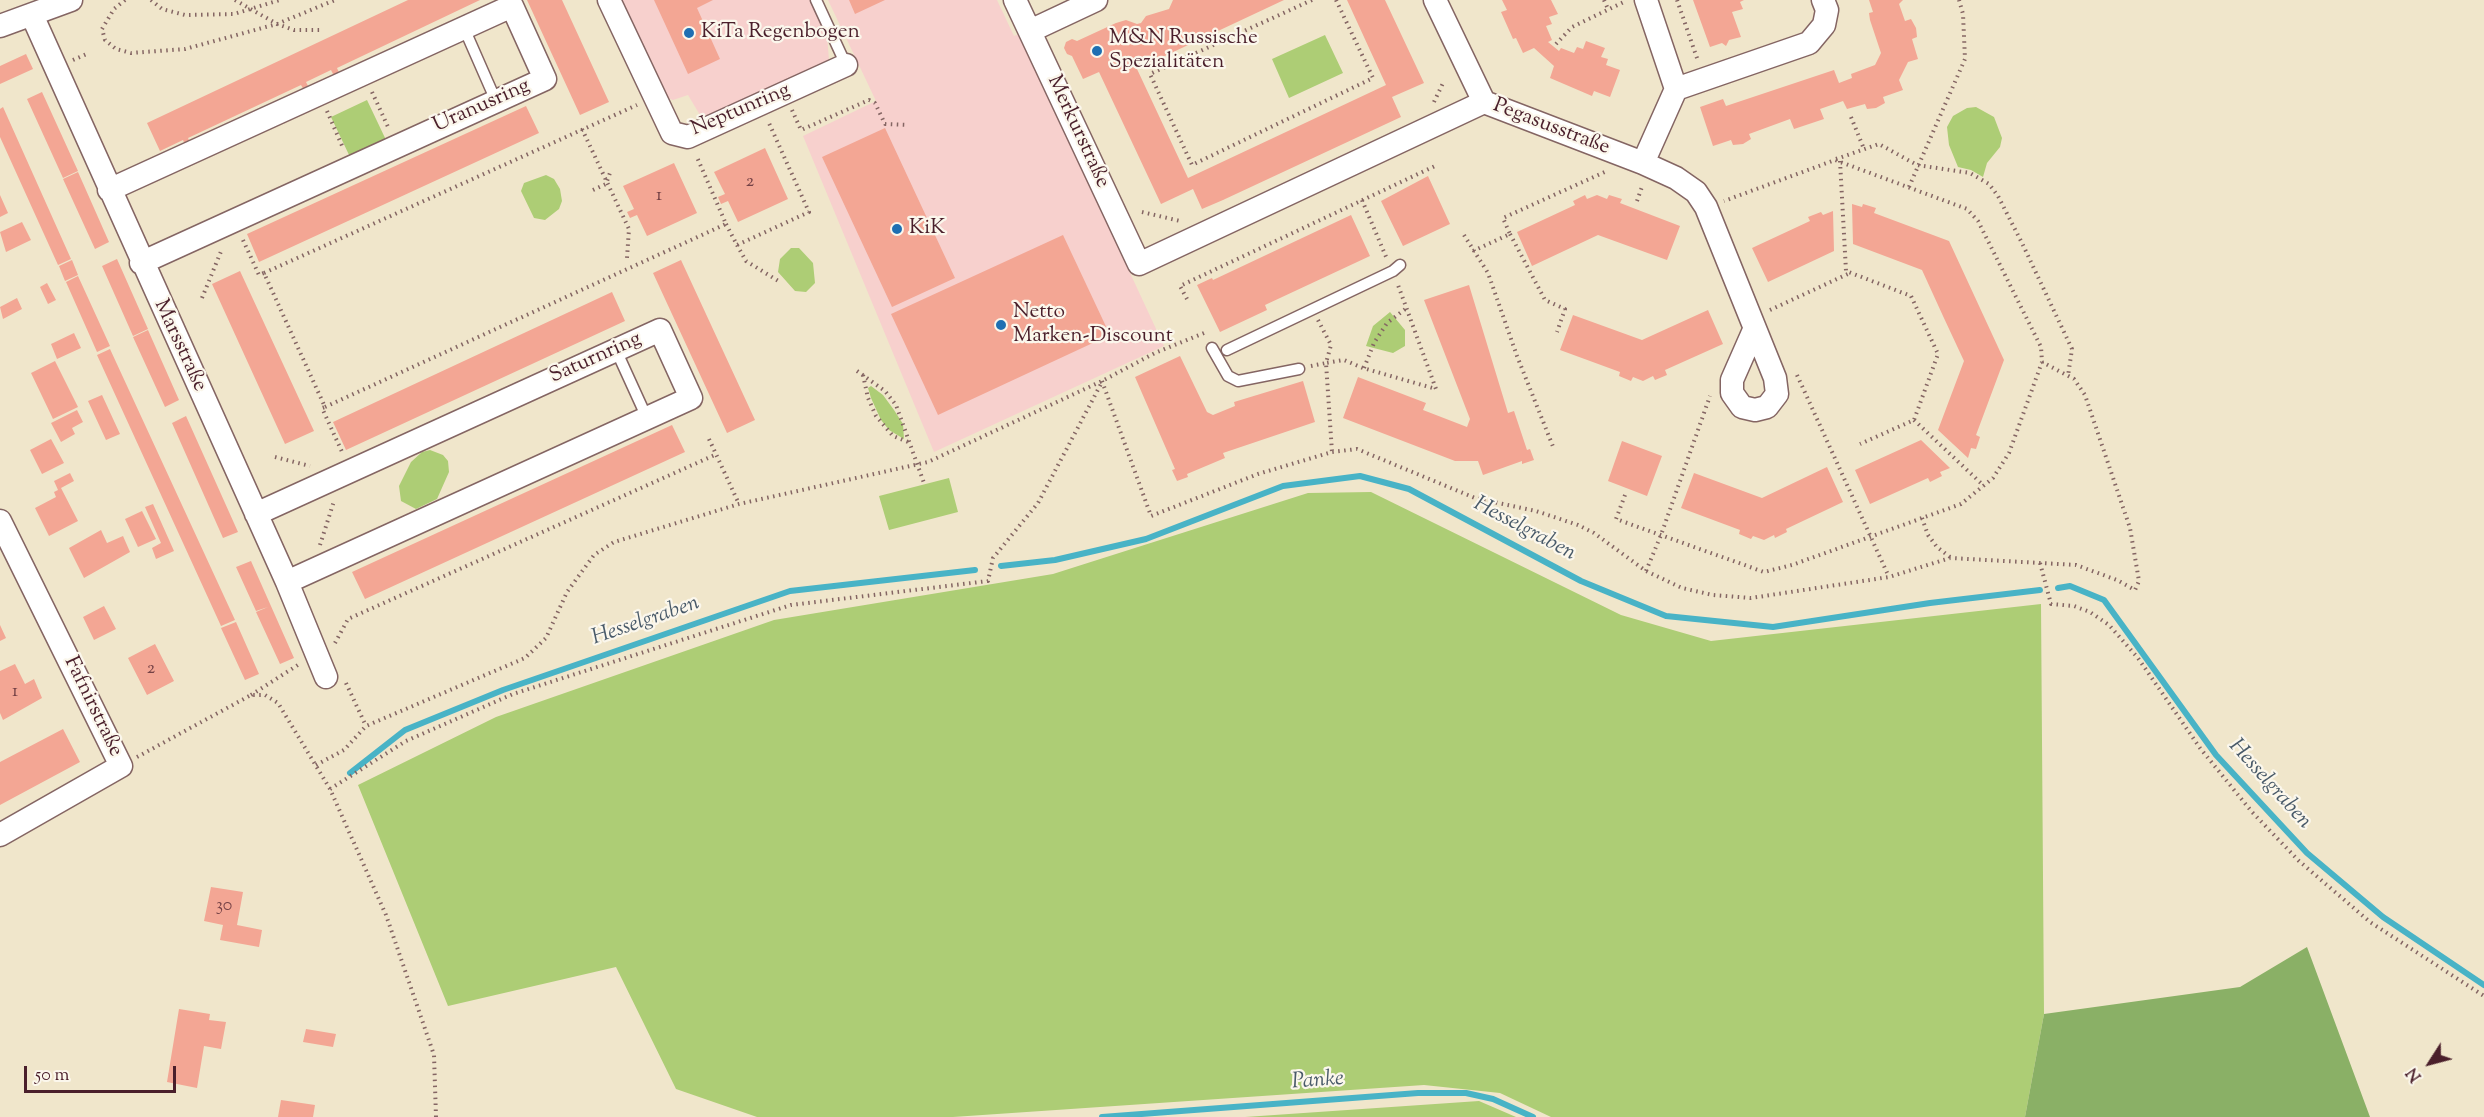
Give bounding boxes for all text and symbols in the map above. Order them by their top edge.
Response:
place label: KiTa Regenbogen [701,20,860,46]
marker: KiTa Regenbogen [682,26,696,40]
place label: M&N Russische Spezialitäten [1109,26,1258,76]
marker: M&N Russische Spezialitäten [1090,44,1104,58]
street label: Merkurstraße [1040,72,1114,192]
street label: Uranusring [430,74,534,140]
street label: Neptunring [688,79,794,143]
street label: Pegasusstraße [1489,94,1613,162]
house number: 2 [746,172,754,194]
house number: 1 [656,186,662,208]
place label: KiK [909,216,945,242]
marker: KiK [890,222,904,236]
street label: Marsstraße [147,296,211,396]
place label: Netto Marken-Discount [1013,300,1173,350]
marker: Netto Marken-Discount [994,318,1008,332]
street label: Saturnring [546,328,646,390]
water label: Hesselgraben [1468,492,1580,568]
water label: Hesselgraben [589,591,703,653]
street label: Fafnirstraße [57,653,127,761]
house number: 2 [147,659,155,681]
house number: 1 [12,682,18,704]
water label: Hesselgraben [2222,735,2316,835]
house number: 30 [216,896,232,918]
north arrow [2400,1033,2460,1093]
scale bar [27,1054,178,1092]
text: N [2402,1062,2428,1086]
text: 50 m [35,1063,69,1089]
water label: Panke [1291,1067,1345,1097]

